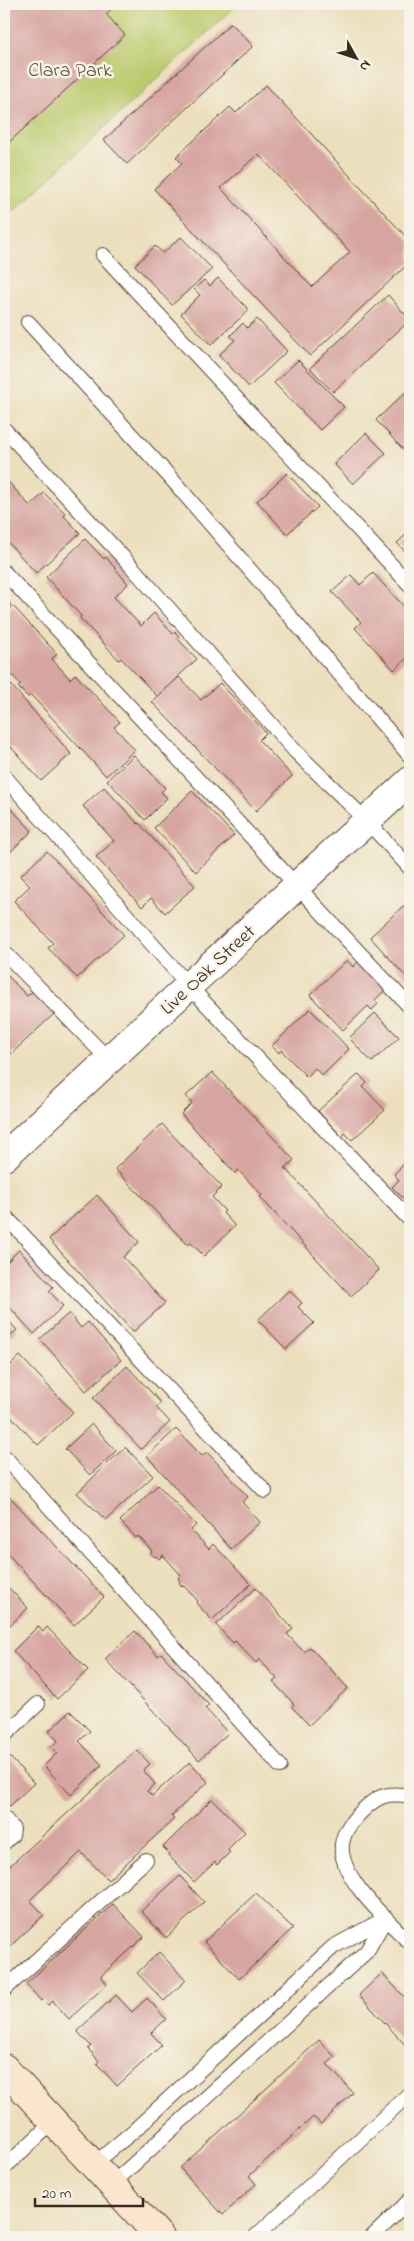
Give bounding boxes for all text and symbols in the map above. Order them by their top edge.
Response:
north arrow [332,32,382,82]
text: N [354,55,376,76]
park label: Clara Park [28,57,112,86]
street label: Live Oak Street [154,919,263,1023]
scale bar [35,2176,142,2208]
text: 20 m [42,2183,72,2205]

